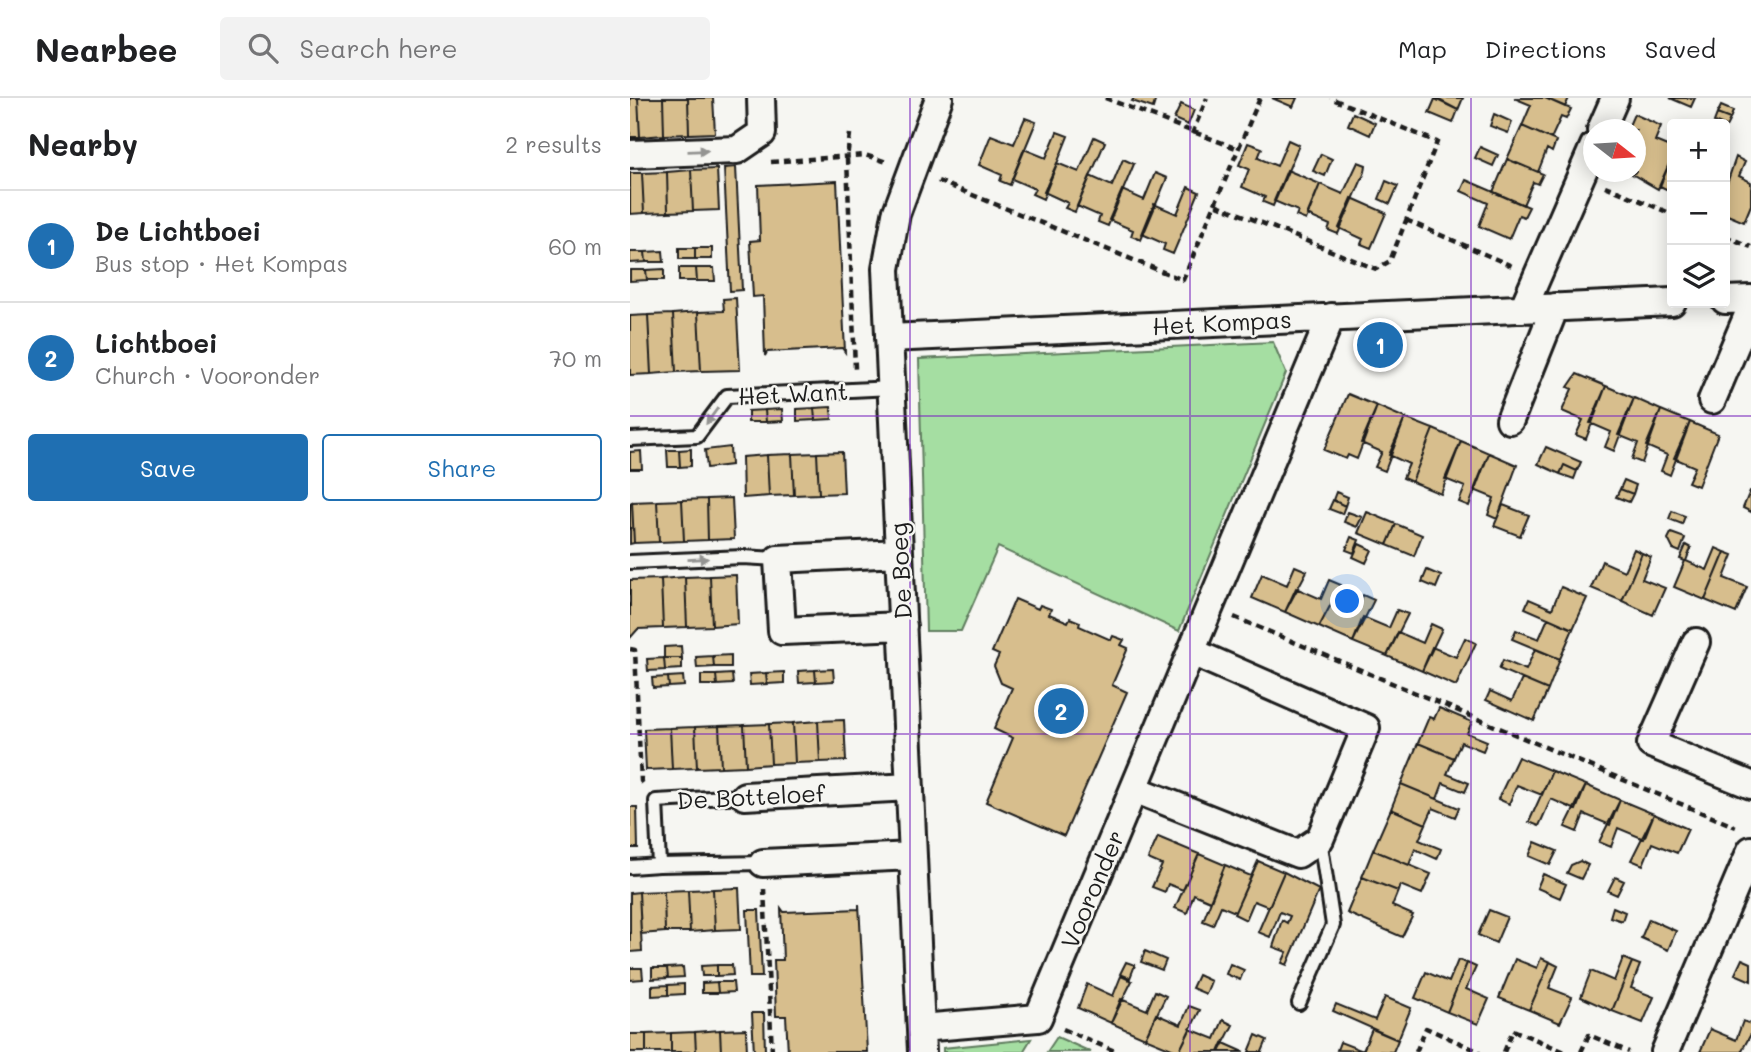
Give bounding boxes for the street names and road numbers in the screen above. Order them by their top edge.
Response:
street label: Het Kompas [1152,303,1292,341]
street label: Het Want [737,375,849,411]
street label: De Boeg [882,522,918,620]
street label: De Botteloef [676,777,827,815]
street label: Vooronder [1053,825,1131,953]

